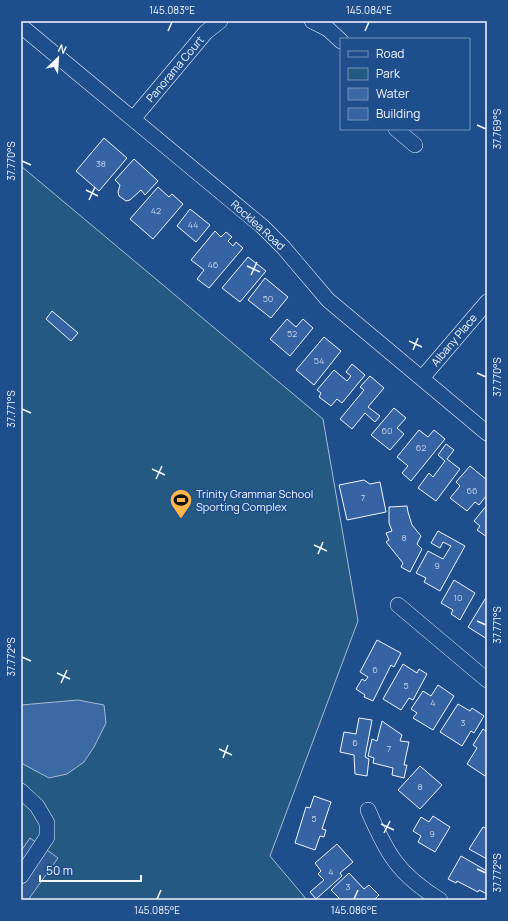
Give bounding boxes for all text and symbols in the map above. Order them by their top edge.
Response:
text: 145.083°E [149,3,195,17]
text: 145.084°E [346,3,392,17]
street label: Panorama Court [142,32,207,105]
north arrow [38,38,78,78]
legend [340,38,470,130]
text: N [56,40,69,57]
text: Road [376,45,404,62]
text: Park [376,65,401,82]
text: Water [376,85,410,102]
text: Building [376,105,420,122]
text: 37.769°S [490,109,504,149]
text: 37.770°S [4,141,18,181]
house number: 38 [96,157,106,170]
street label: Rocklea Road [228,196,289,253]
house number: 42 [151,204,161,217]
house number: 44 [188,218,198,231]
house number: 46 [208,258,219,271]
house number: 50 [263,292,273,305]
street label: Albany Place [427,310,480,369]
house number: 52 [287,327,297,340]
house number: 54 [314,354,324,367]
text: 37.770°S [490,357,504,397]
text: 37.771°S [4,390,18,428]
house number: 60 [381,424,393,437]
house number: 62 [416,441,426,454]
house number: 66 [466,484,478,497]
place label: Trinity Grammar School Sporting Complex [196,486,313,514]
sports icon: Trinity Grammar School Sporting Complex [168,487,194,520]
house number: 7 [361,491,366,504]
house number: 8 [401,531,407,544]
house number: 9 [434,559,440,572]
house number: 10 [454,591,463,604]
text: 37.771°S [490,606,504,644]
text: 37.772°S [4,637,18,677]
house number: 6 [372,663,378,676]
house number: 5 [403,679,409,692]
house number: 4 [430,696,436,709]
house number: 3 [461,716,466,729]
house number: 6 [352,736,358,749]
house number: 7 [387,742,392,755]
house number: 8 [417,780,423,793]
house number: 5 [311,812,317,825]
house number: 9 [429,827,435,840]
text: 37.772°S [490,853,504,893]
scale bar [40,857,141,883]
text: 50 m [46,862,73,879]
house number: 4 [328,865,334,878]
house number: 3 [346,880,351,893]
text: 145.085°E [134,903,180,917]
text: 145.086°E [331,903,378,917]

